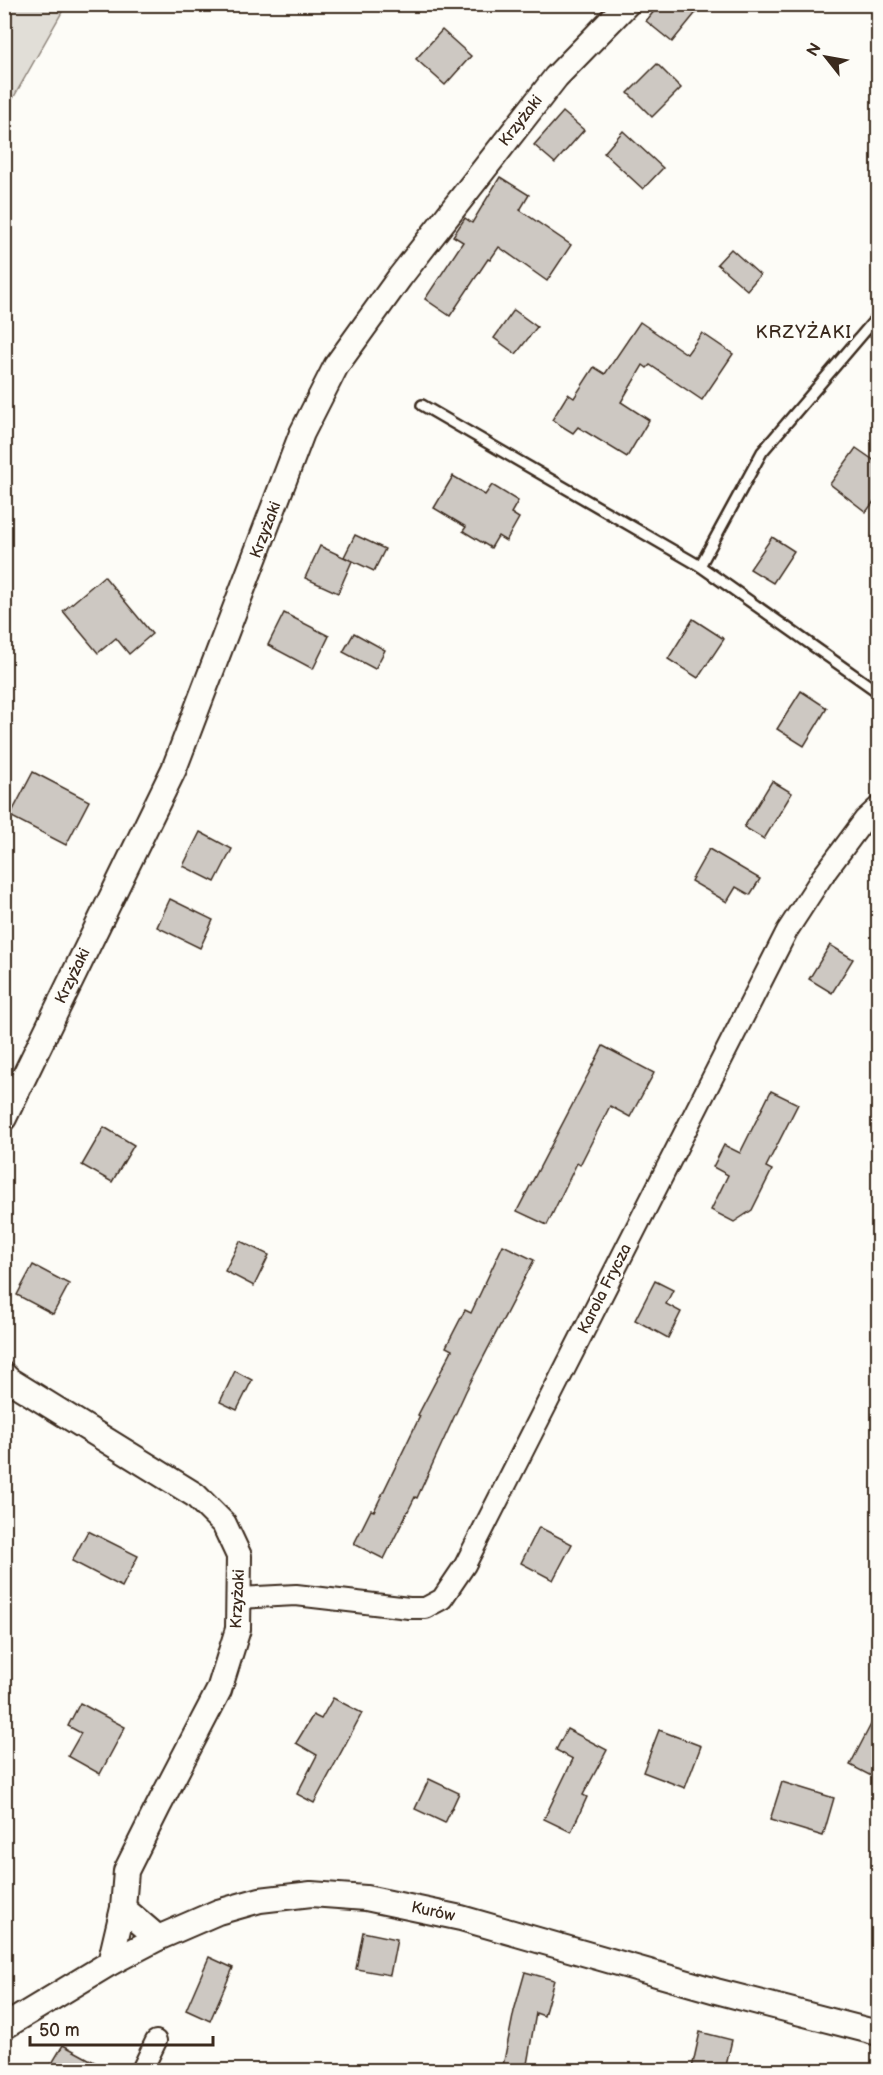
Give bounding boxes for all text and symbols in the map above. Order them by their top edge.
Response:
north arrow [796,27,856,87]
text: N [803,40,826,60]
street label: Krzyżaki [495,92,547,150]
district label: KRZYŻAKI [755,321,853,343]
street label: Krzyżaki [246,499,286,561]
street label: Krzyżaki [51,945,95,1007]
street label: Karola Frycza [574,1241,636,1337]
street label: Krzyżaki [227,1569,249,1629]
street label: Kurów [409,1898,457,1926]
scale bar [30,2009,213,2047]
text: 50 m [39,2020,80,2041]

